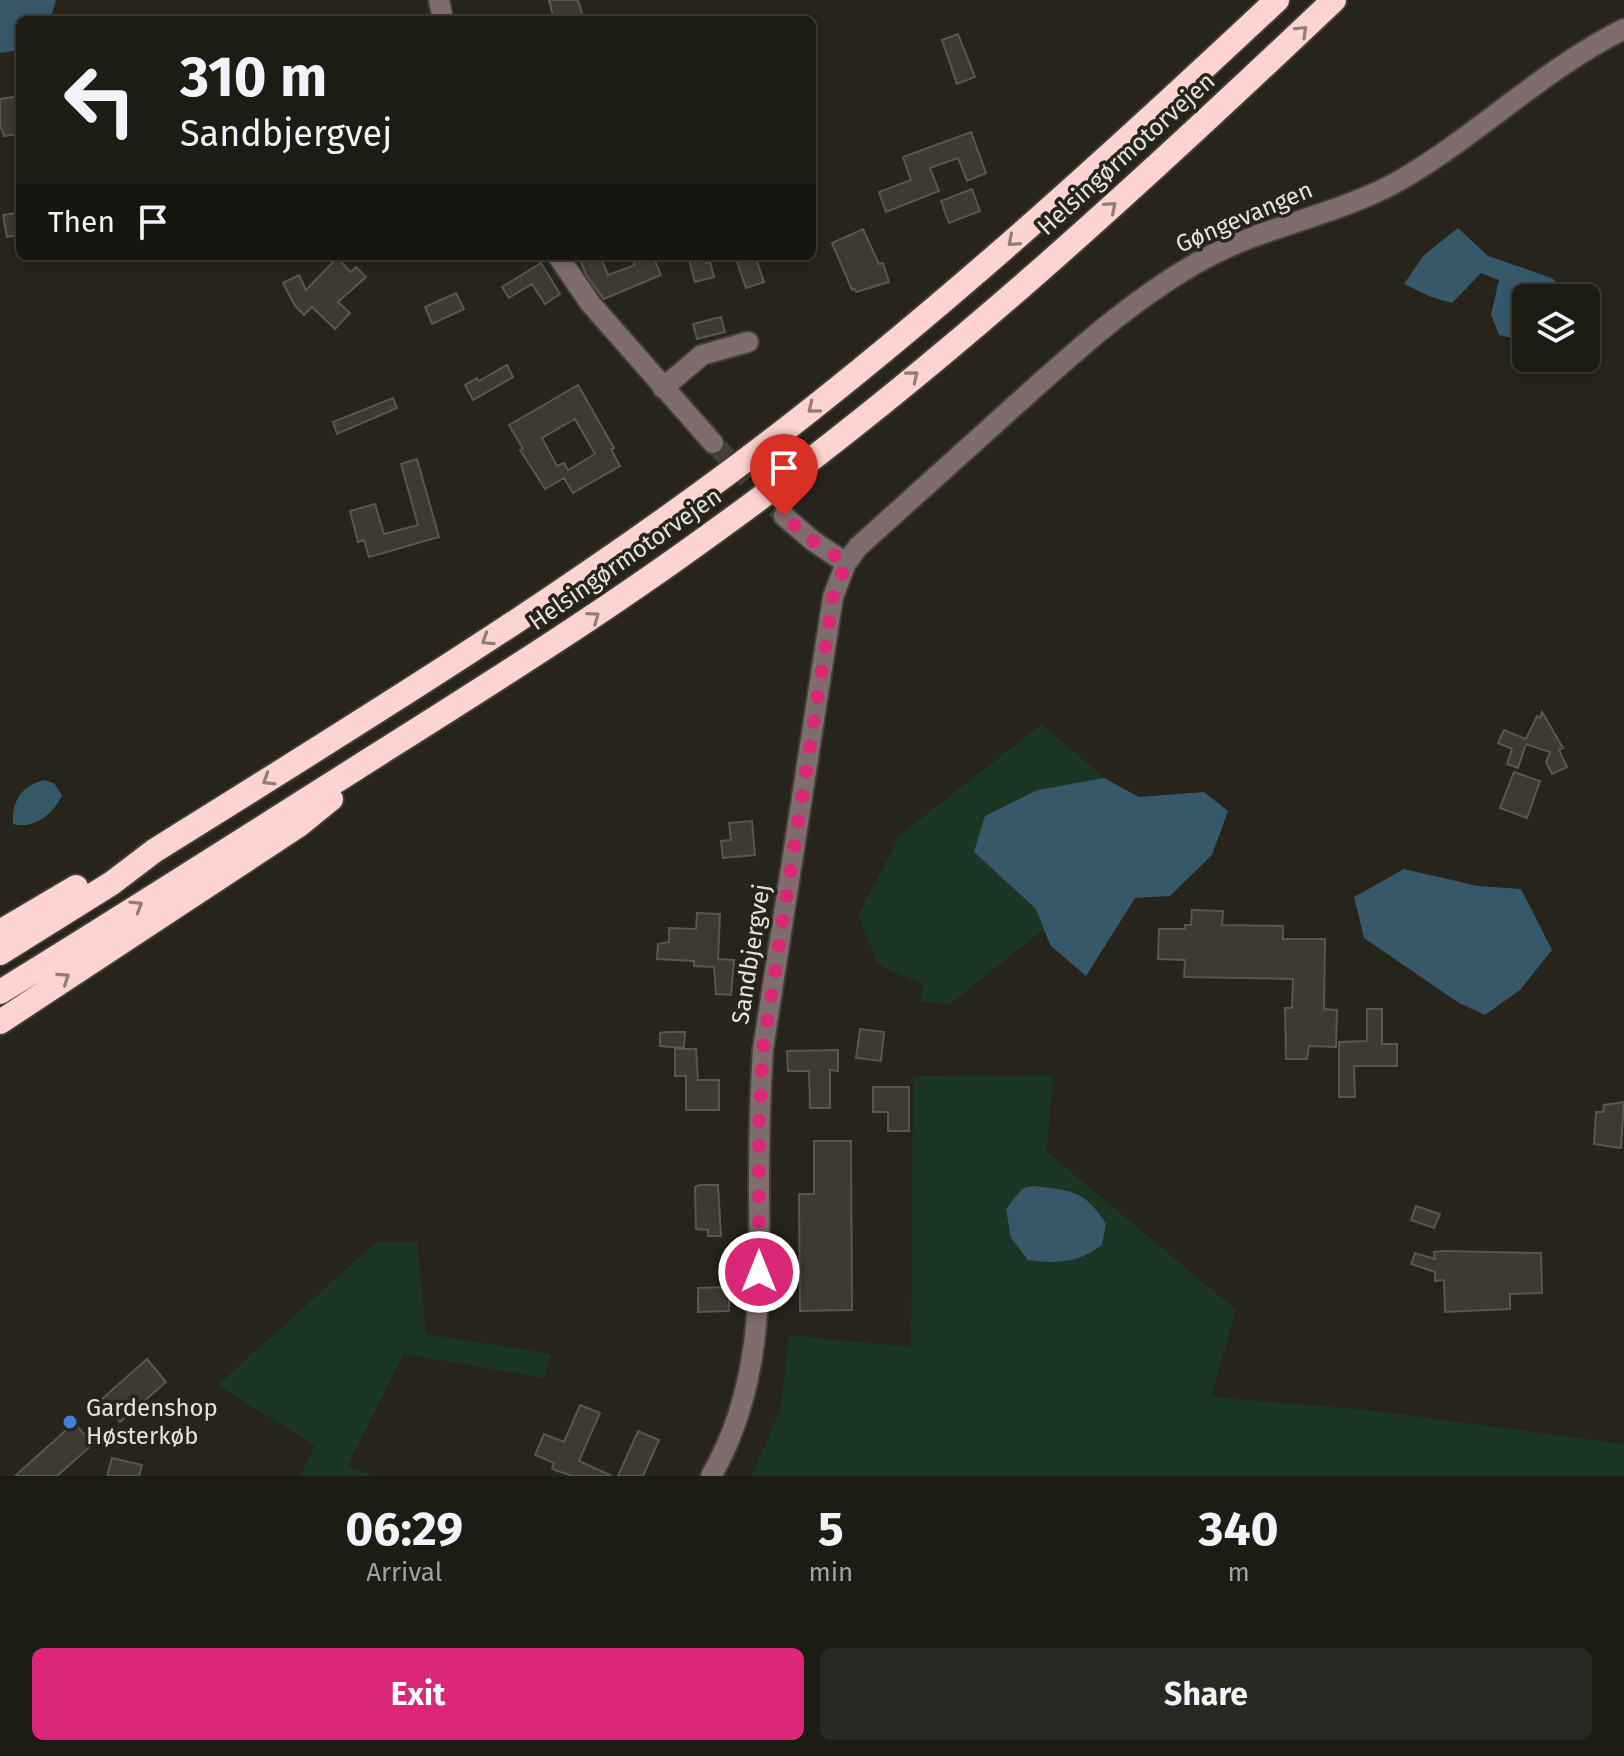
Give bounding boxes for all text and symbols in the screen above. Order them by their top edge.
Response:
one-way arrow [1293,25,1307,40]
text: 310 m [180,44,327,111]
icon: left [48,48,152,152]
street label: Helsingørmotorvejen [1032,67,1220,241]
text: Sandbjergvej [180,112,392,156]
street label: Gøngevangen [1171,176,1317,258]
icon: arrive [131,200,175,244]
one-way arrow [1101,202,1116,217]
text: Then [48,204,115,240]
one-way arrow [1007,232,1022,246]
map controls [1512,284,1600,372]
button: layers [1512,284,1600,372]
one-way arrow [904,371,919,386]
one-way arrow [807,398,822,412]
pin [750,434,818,516]
icon: arrive [762,446,806,490]
street label: Helsingørmotorvejen [523,482,727,636]
one-way arrow [586,612,600,627]
one-way arrow [482,631,496,646]
one-way arrow [262,770,277,785]
street label: Sandbjergvej [726,882,776,1026]
one-way arrow [128,901,143,916]
one-way arrow [56,973,70,988]
position arrow [717,1230,801,1314]
place label: Gardenshop Høsterkøb [86,1394,218,1450]
marker: Gardenshop Høsterkøb [61,1413,79,1431]
text: 06:29 [345,1500,463,1558]
text: 5 [818,1500,844,1558]
text: 340 [1199,1500,1279,1558]
text: Arrival [366,1557,442,1588]
text: min [808,1557,853,1588]
text: m [1227,1557,1250,1588]
button: Exit [32,1648,804,1740]
button: Share [820,1648,1592,1740]

